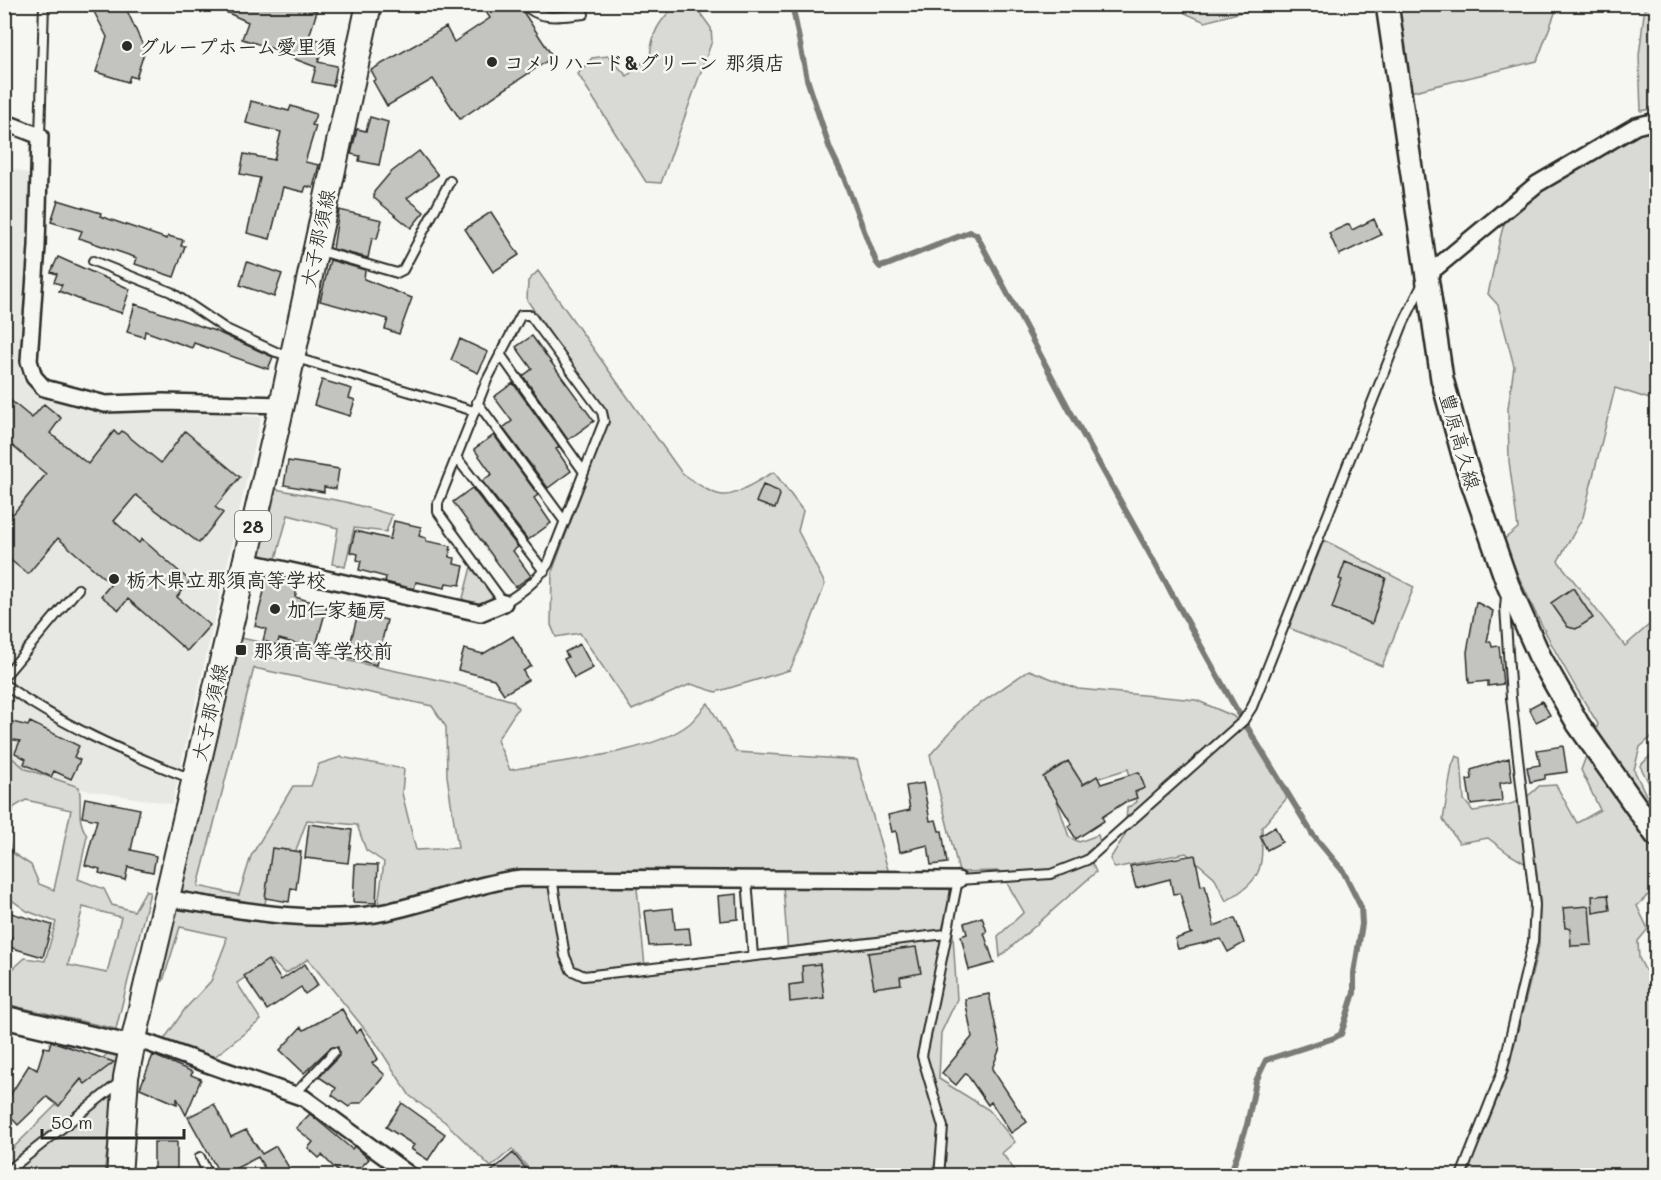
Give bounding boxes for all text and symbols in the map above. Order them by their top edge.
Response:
place label: グループホーム愛里須 [139,33,337,59]
marker: グループホーム愛里須 [120,39,134,53]
place label: コメリハード&グリーン 那須店 [504,49,785,75]
marker: コメリハード&グリーン 那須店 [485,55,499,69]
street label: 大子那須線 [294,186,340,290]
street label: 豊原高久線 [1435,389,1487,493]
road number: 28 [235,511,271,541]
place label: 栃木県立那須高等学校 [126,566,326,592]
marker: 栃木県立那須高等学校 [107,572,121,586]
place label: 加仁家麺房 [287,596,387,622]
marker: 加仁家麺房 [268,602,282,616]
place label: 那須高等学校前 [253,637,393,663]
marker: 那須高等学校前 [234,643,248,657]
street label: 大子那須線 [185,660,233,764]
scale bar [42,1102,184,1140]
text: 50 m [51,1110,93,1134]

